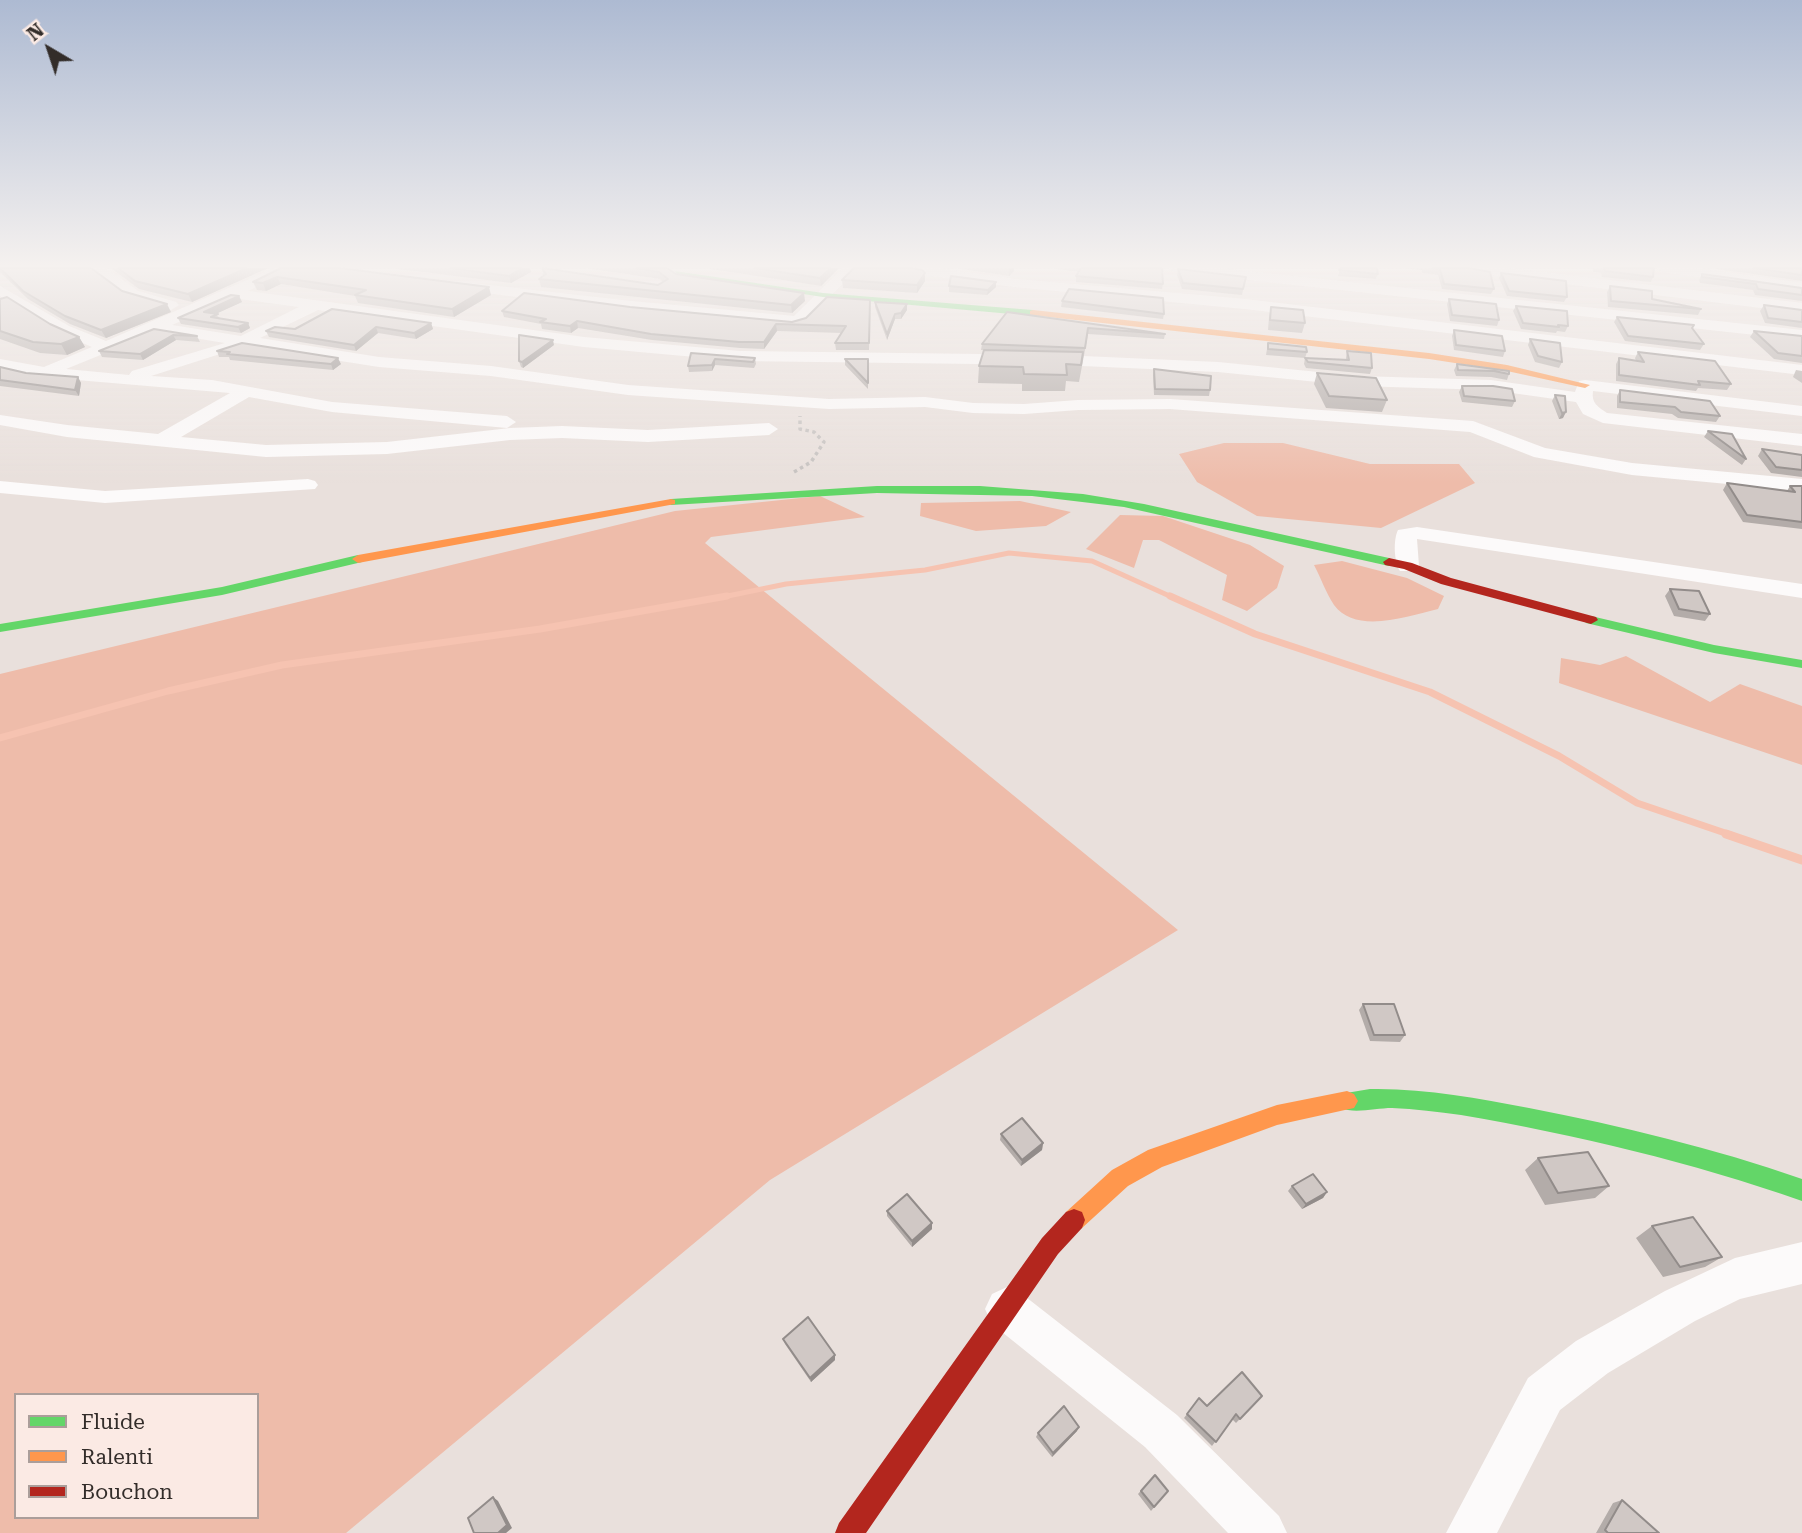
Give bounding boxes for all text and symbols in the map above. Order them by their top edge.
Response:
north arrow [14,14,84,84]
text: N [23,19,48,46]
legend [14,1393,259,1519]
text: Fluide [81,1410,145,1434]
text: Ralenti [81,1445,153,1469]
text: Bouchon [81,1480,173,1504]

